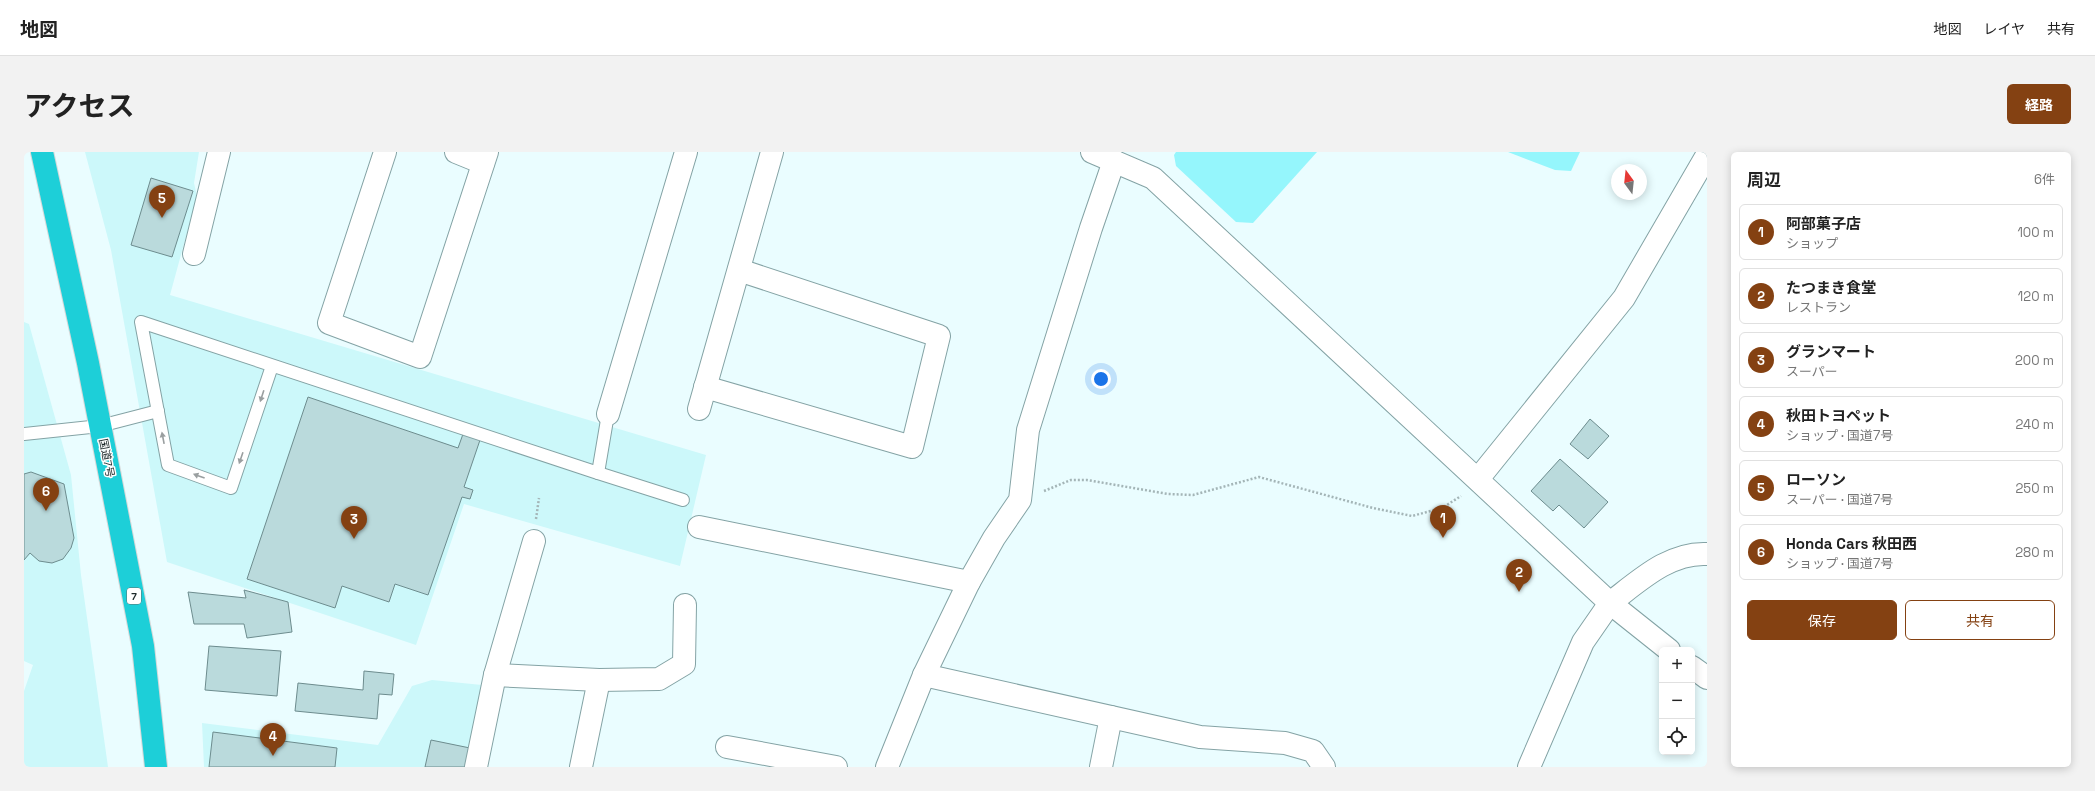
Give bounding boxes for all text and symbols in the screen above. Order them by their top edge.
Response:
text: 地図 [20,17,58,42]
text: 地図 [1933,20,1961,38]
text: レイヤ [1983,20,2025,38]
text: 共有 [2047,20,2075,38]
button: 経路 [2007,84,2071,124]
text: アクセス [24,88,135,124]
north arrow [1611,164,1647,200]
text: 周辺 [1747,169,1781,191]
text: 6件 [2034,171,2055,188]
pin: 5 [149,185,175,218]
text: 阿部菓子店 [1786,214,1861,233]
text: 1 [1758,224,1764,241]
text: 100 m [2017,224,2054,241]
text: ショップ [1786,235,1838,252]
text: たつまき食堂 [1786,278,1876,297]
text: 2 [1757,288,1765,305]
text: 120 m [2018,288,2054,305]
text: レストラン [1786,299,1851,316]
text: グランマート [1786,342,1876,361]
text: 3 [1757,352,1765,369]
text: 200 m [2015,352,2054,369]
text: スーパー [1786,363,1838,380]
your location [1091,369,1111,389]
one-way arrow [258,391,264,403]
text: 秋田トヨペット [1786,406,1891,425]
text: 4 [1757,416,1765,433]
text: 240 m [2016,416,2054,433]
text: ショップ · 国道7号 [1786,427,1893,444]
one-way arrow [160,432,166,444]
street label: 国道7号 [96,437,118,479]
one-way arrow [238,452,244,464]
text: ローソン [1786,470,1846,489]
one-way arrow [193,473,205,479]
pin: 6 [33,478,59,511]
text: 5 [1757,480,1765,497]
text: 250 m [2016,480,2054,497]
text: スーパー · 国道7号 [1786,491,1893,508]
pin: 1 [1430,505,1456,538]
pin: 3 [341,506,367,539]
text: Honda Cars 秋田西 [1786,534,1917,553]
text: 6 [1757,544,1765,561]
text: 280 m [2015,544,2054,561]
text: ショップ · 国道7号 [1786,555,1893,572]
pin: 2 [1506,559,1532,592]
road number: 7 [127,588,141,604]
button: 保存 [1747,600,1897,640]
button: 共有 [1905,600,2055,640]
map controls [1659,647,1695,755]
button: + [1659,647,1695,683]
button: − [1659,683,1695,719]
button: locate [1659,719,1695,755]
pin: 4 [260,723,286,756]

